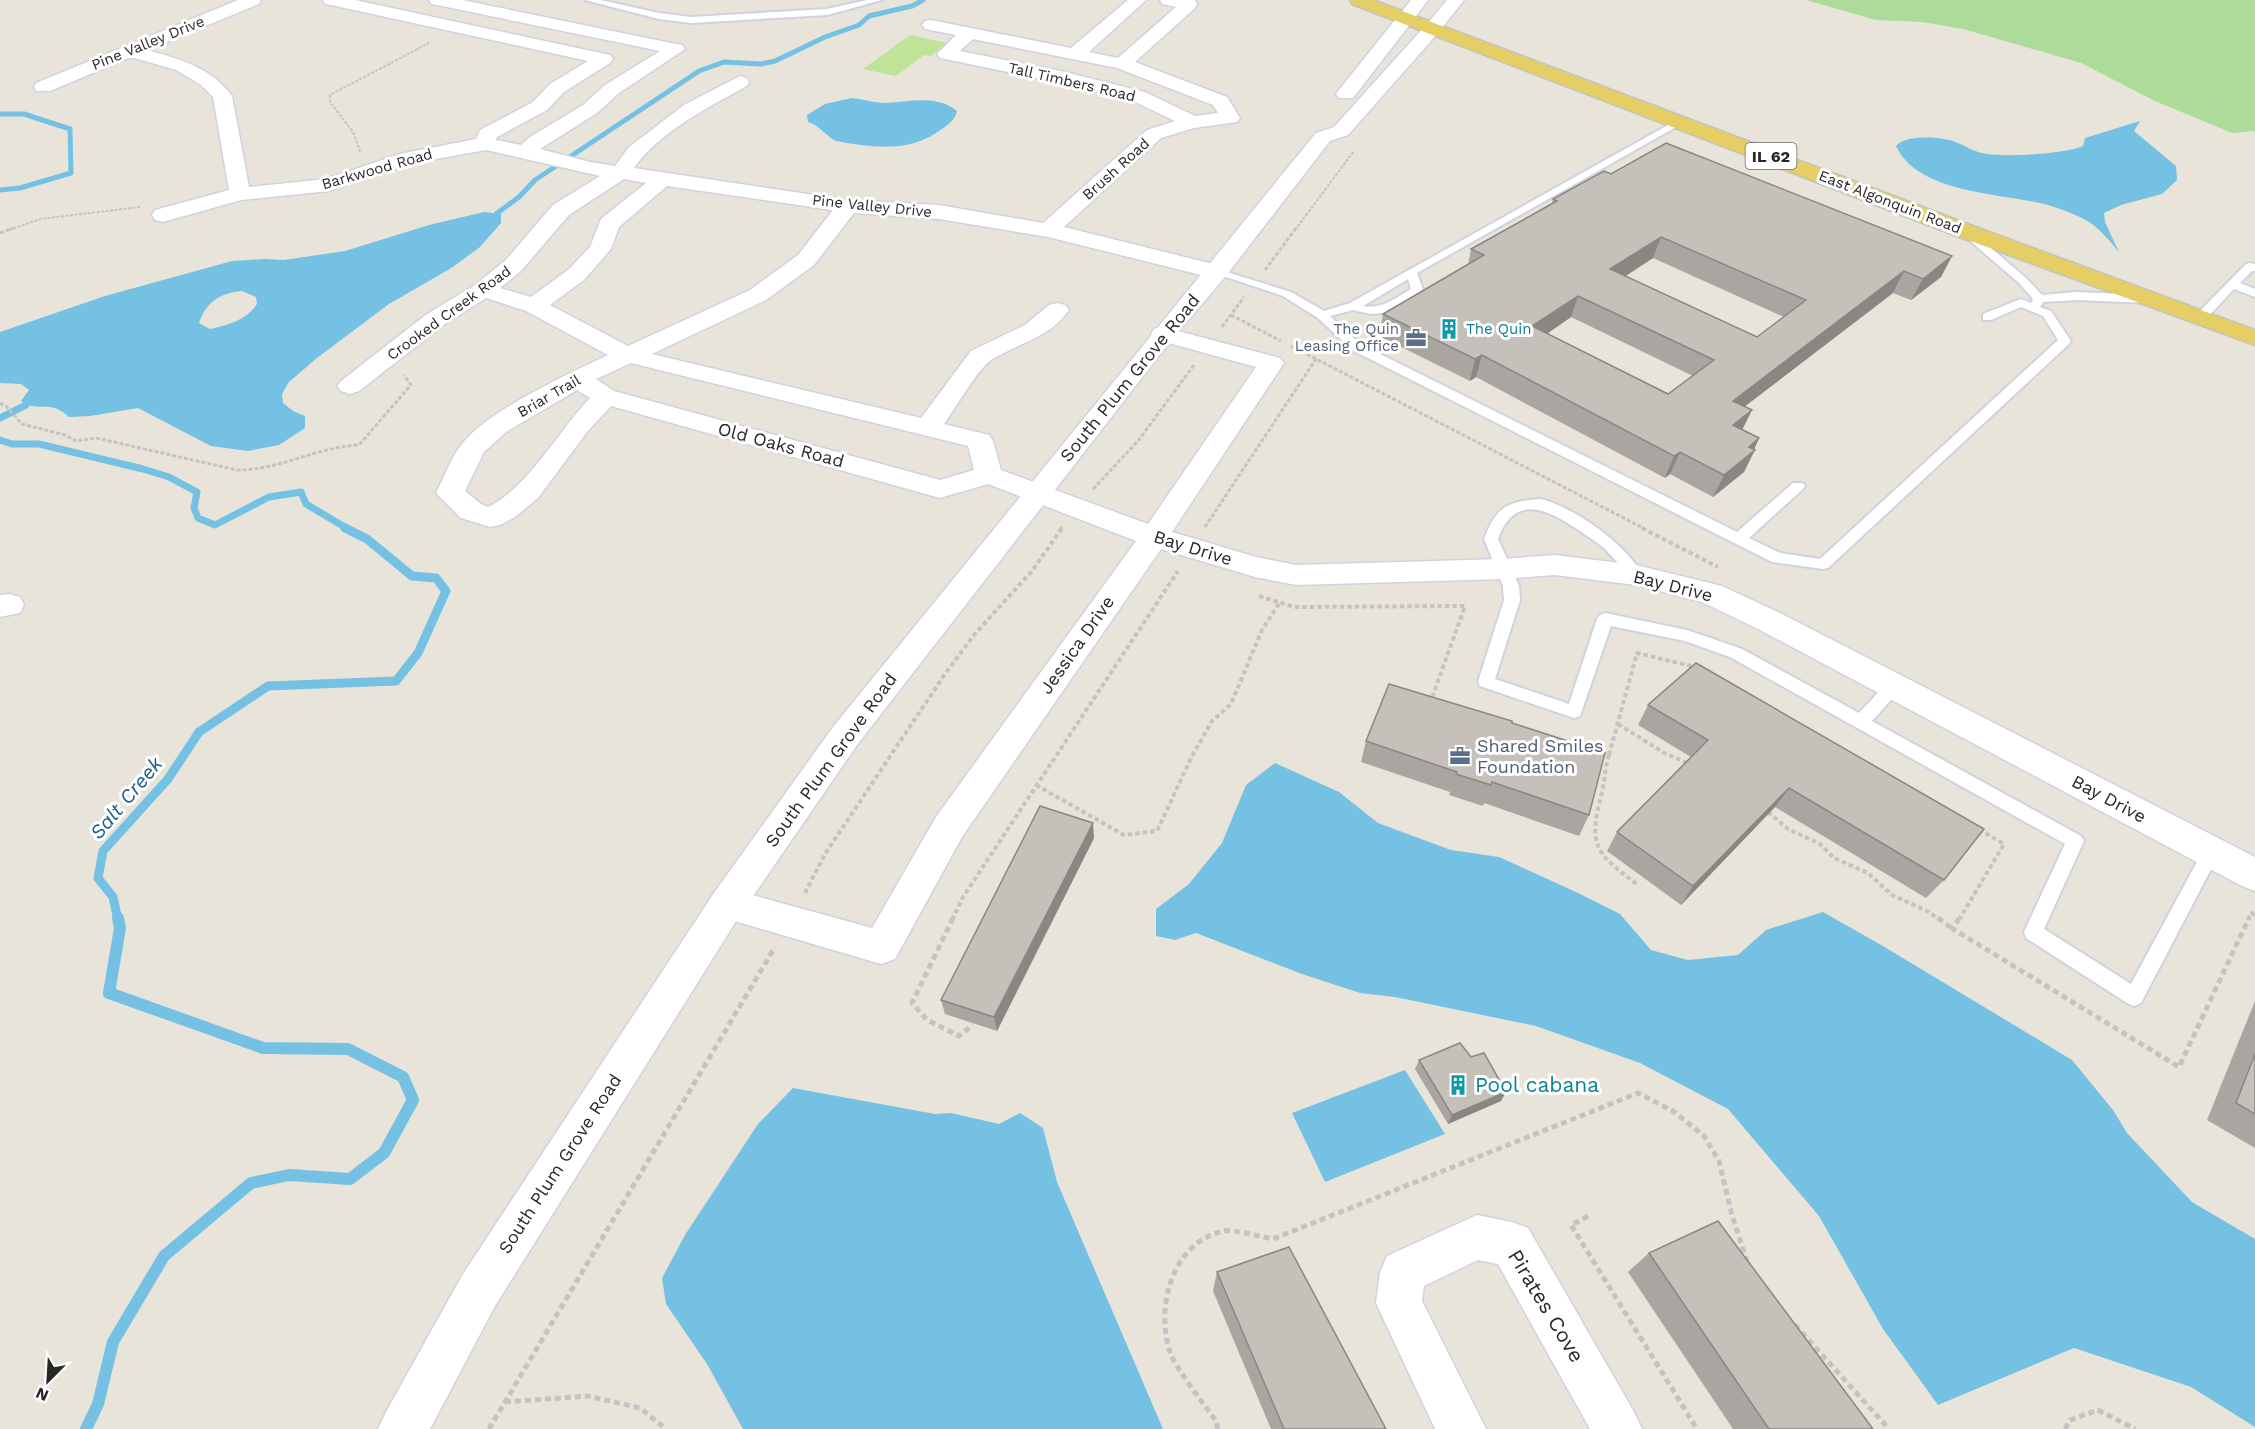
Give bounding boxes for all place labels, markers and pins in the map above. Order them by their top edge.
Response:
building icon: The Quin [1437,317,1461,341]
place label: The Quin Leasing Office [1295,320,1399,355]
place label: The Quin [1466,320,1532,338]
office icon: The Quin Leasing Office [1404,326,1428,350]
place label: Shared Smiles Foundation [1477,735,1604,777]
office icon: Shared Smiles Foundation [1448,744,1472,768]
place label: Pool cabana [1475,1072,1599,1097]
building icon: Pool cabana [1446,1073,1470,1097]

